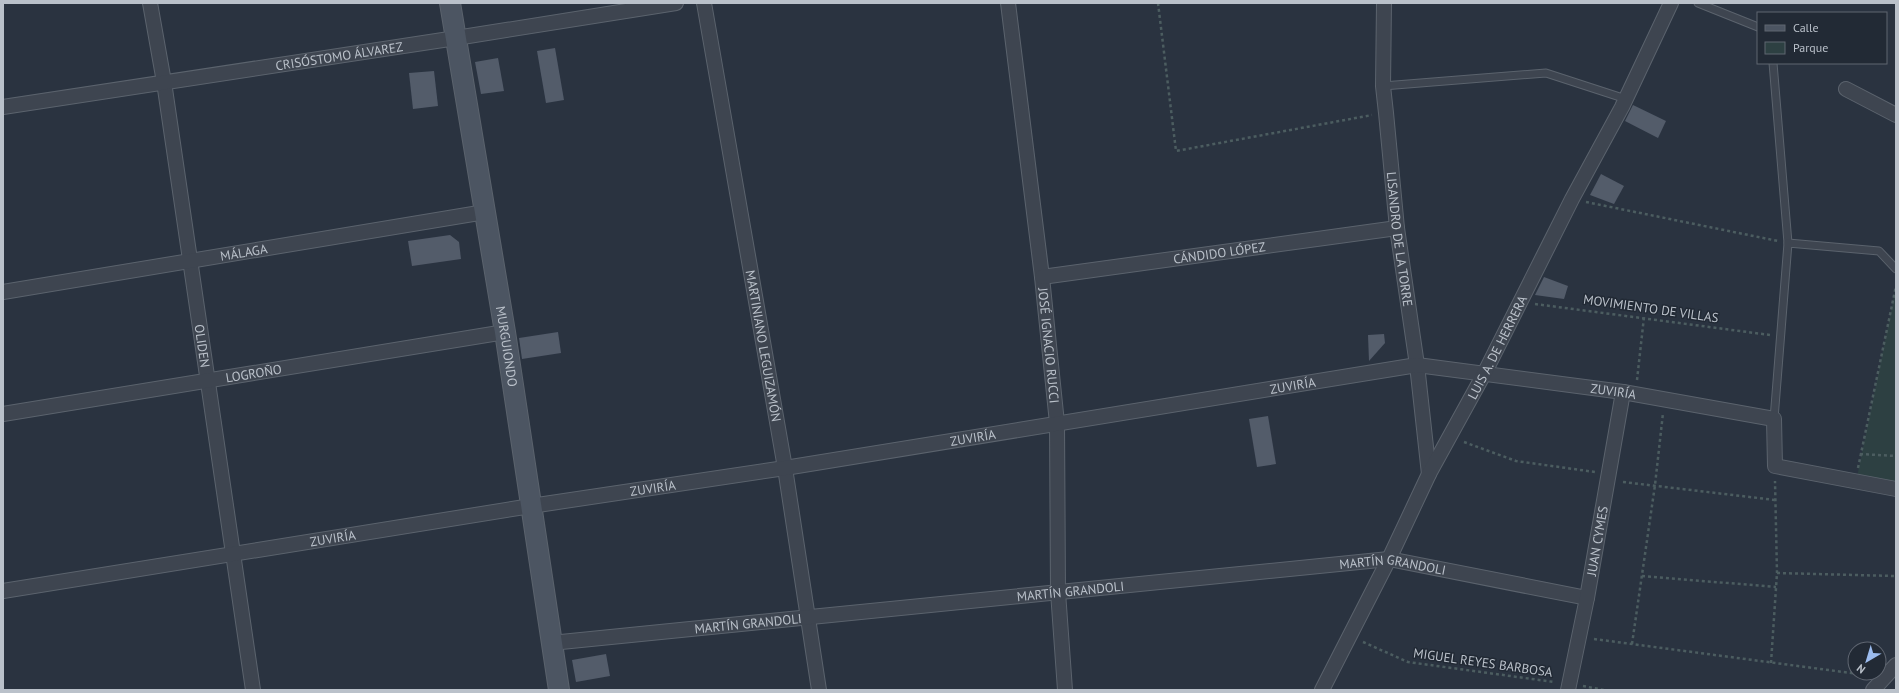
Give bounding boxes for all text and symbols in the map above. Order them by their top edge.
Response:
legend [1757,12,1887,64]
text: Calle [1793,20,1819,35]
street label: CRISÓSTOMO ÁLVAREZ [274,38,404,74]
text: Parque [1793,40,1828,55]
street label: LISANDRO DE LA TORRE [1383,171,1416,308]
street label: CÁNDIDO LÓPEZ [1172,238,1266,268]
street label: MÁLAGA [219,240,269,265]
street label: MARTINIANO LEGUIZAMÓN [742,269,785,423]
street label: JOSÉ IGNACIO RUCCI [1034,286,1063,404]
street label: MOVIMIENTO DE VILLAS [1582,291,1720,326]
street label: LUIS A. DE HERRERA [1464,292,1531,402]
street label: MURGUIONDO [492,305,521,388]
street label: OLIDEN [191,323,214,369]
street label: LOGROÑO [225,361,283,386]
street label: ZUVIRÍA [1269,374,1317,398]
street label: ZUVIRÍA [1589,380,1638,403]
street label: ZUVIRÍA [949,426,997,450]
street label: ZUVIRÍA [629,476,677,500]
street label: JUAN CYMES [1583,505,1612,578]
street label: ZUVIRÍA [309,526,357,550]
street label: MARTÍN GRANDOLI [1338,551,1447,579]
street label: MARTÍN GRANDOLI [1016,578,1125,605]
street label: MARTÍN GRANDOLI [694,610,803,638]
north arrow [1847,641,1887,681]
street label: MIGUEL REYES BARBOSA [1412,644,1554,681]
text: N [1854,661,1868,677]

